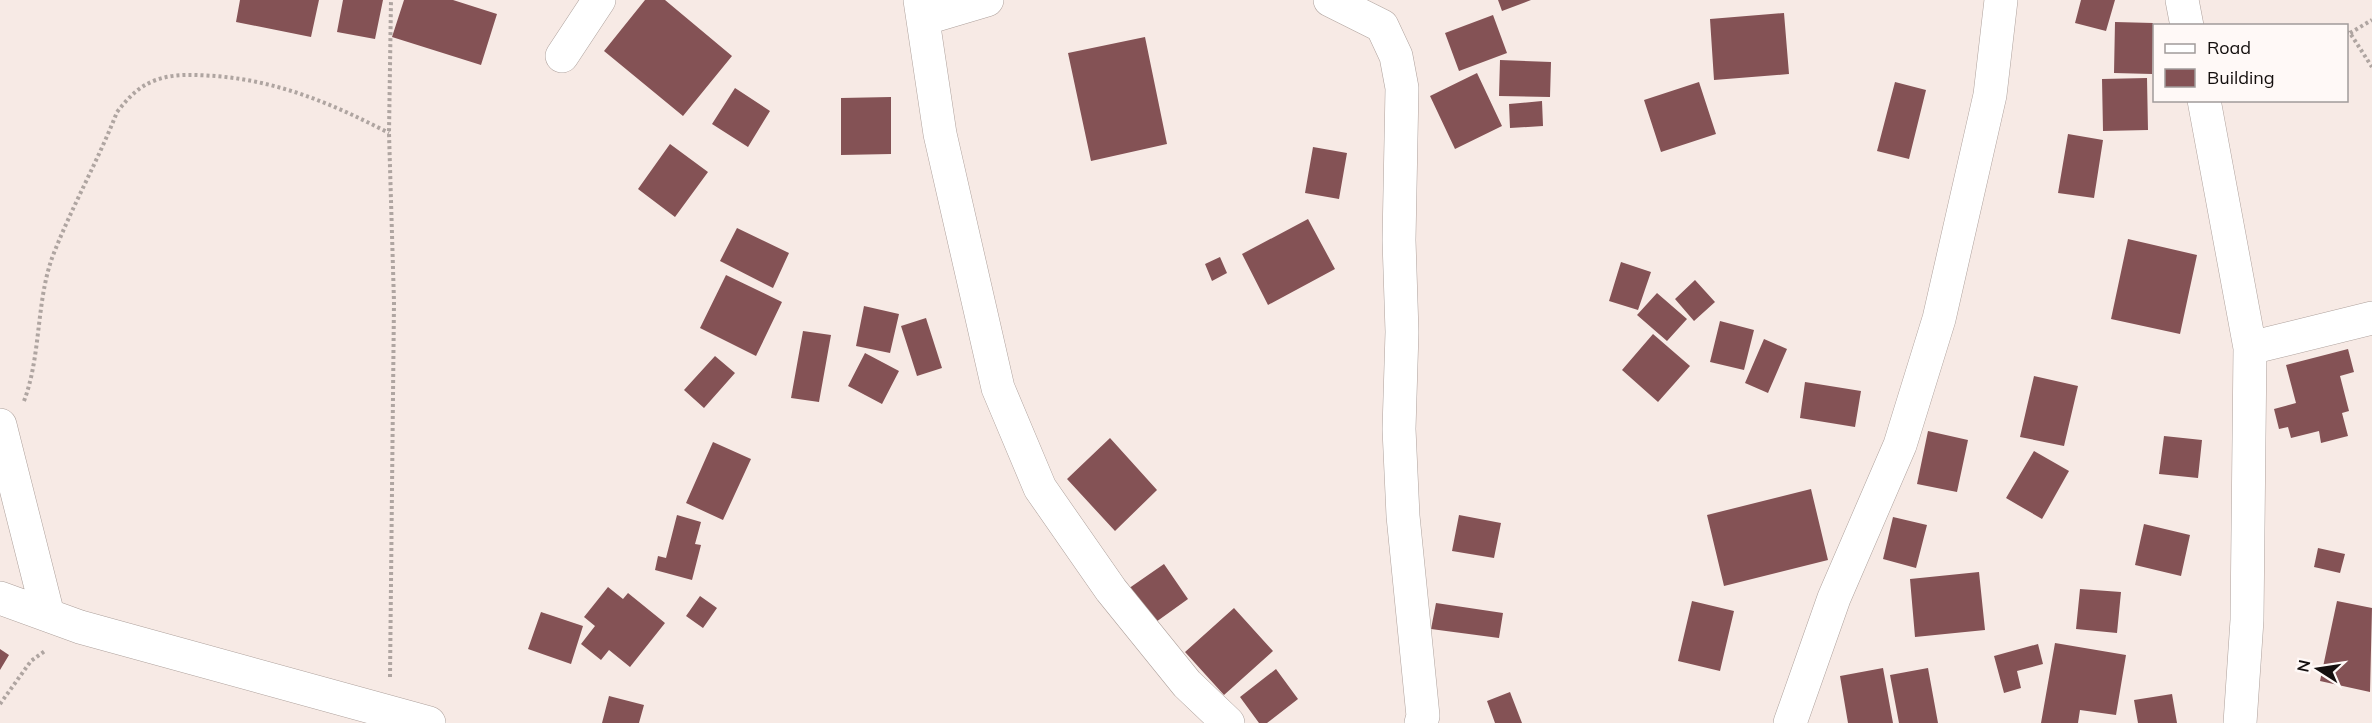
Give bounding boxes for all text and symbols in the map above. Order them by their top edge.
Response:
legend [2153,24,2348,102]
text: Road [2207,36,2251,59]
text: Building [2207,66,2275,89]
north arrow [2288,639,2348,699]
text: N [2292,658,2314,674]

